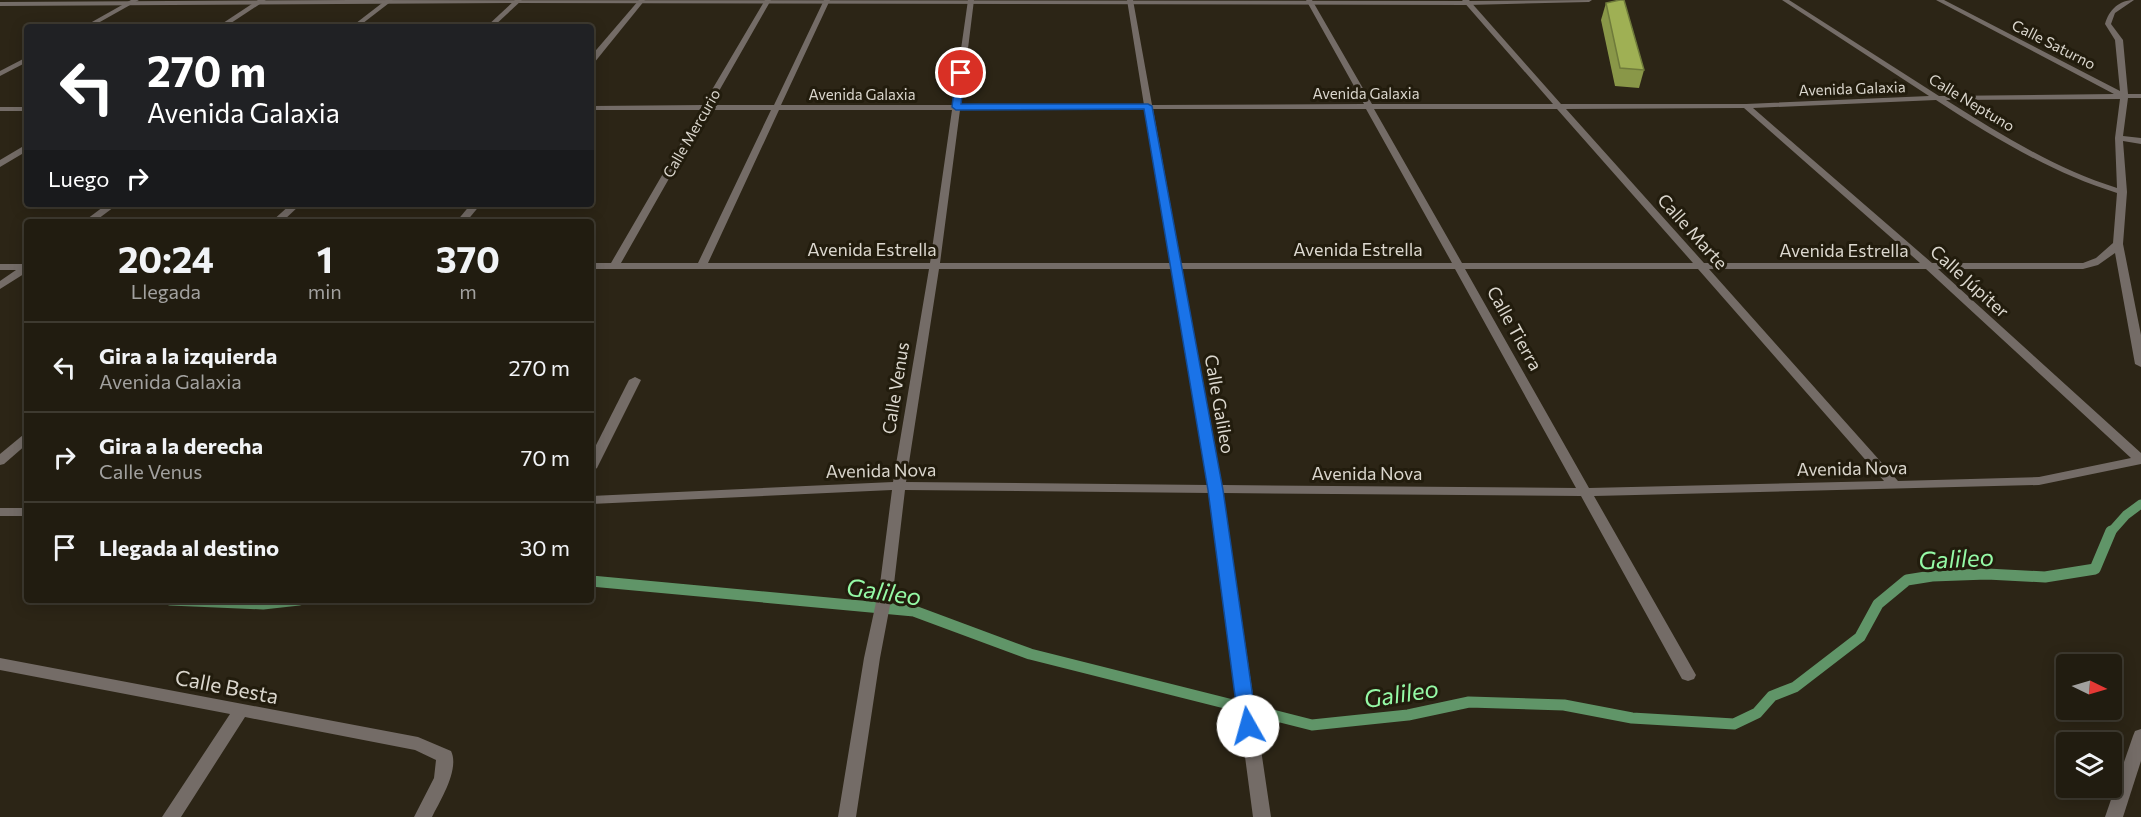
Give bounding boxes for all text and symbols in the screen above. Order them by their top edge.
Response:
street label: Calle Saturno [2009,15,2099,73]
text: 270 m [147,44,266,96]
pin [935,47,986,98]
icon: left [48,48,126,126]
icon: arrive [944,56,977,89]
street label: Calle Neptuno [1926,69,2018,135]
street label: Avenida Galaxia [1798,77,1906,99]
street label: Avenida Galaxia [1312,84,1420,102]
street label: Avenida Galaxia [808,85,916,103]
street label: Calle Mercurio [658,86,724,180]
text: Avenida Galaxia [147,96,340,129]
icon: right [121,162,154,195]
text: Luego [48,165,109,192]
street label: Calle Marte [1653,189,1733,273]
text: 20:24 [118,236,214,280]
text: 1 [317,236,333,280]
text: 370 [436,236,500,280]
street label: Avenida Estrella [807,238,937,260]
street label: Avenida Estrella [1293,238,1423,260]
street label: Avenida Estrella [1779,239,1909,261]
street label: Calle Júpiter [1926,240,2014,322]
text: Llegada [131,279,201,303]
text: min [308,279,342,303]
text: m [459,279,477,303]
street label: Calle Tierra [1483,282,1547,374]
street label: Calle Venus [877,340,913,436]
text: Gira a la izquierda [99,342,277,369]
icon: left [48,351,81,384]
street label: Calle Galileo [1200,353,1240,455]
text: 270 m [509,354,570,381]
text: Avenida Galaxia [99,369,242,393]
text: Gira a la derecha [99,432,263,459]
icon: right [48,441,81,474]
text: 70 m [521,444,570,471]
street label: Avenida Nova [1796,456,1908,480]
street label: Avenida Nova [825,458,937,482]
text: Calle Venus [99,459,202,483]
street label: Avenida Nova [1312,462,1422,484]
icon: arrive [48,531,81,564]
text: Llegada al destino [99,534,279,561]
text: 30 m [520,534,570,561]
water label: Galileo [1918,542,1994,574]
water label: Galileo [845,571,923,611]
north arrow [2056,654,2122,720]
map controls [2056,654,2122,798]
street label: Calle Besta [173,664,281,708]
water label: Galileo [1361,673,1441,713]
position arrow [1216,694,1280,758]
button: layers [2056,732,2122,798]

